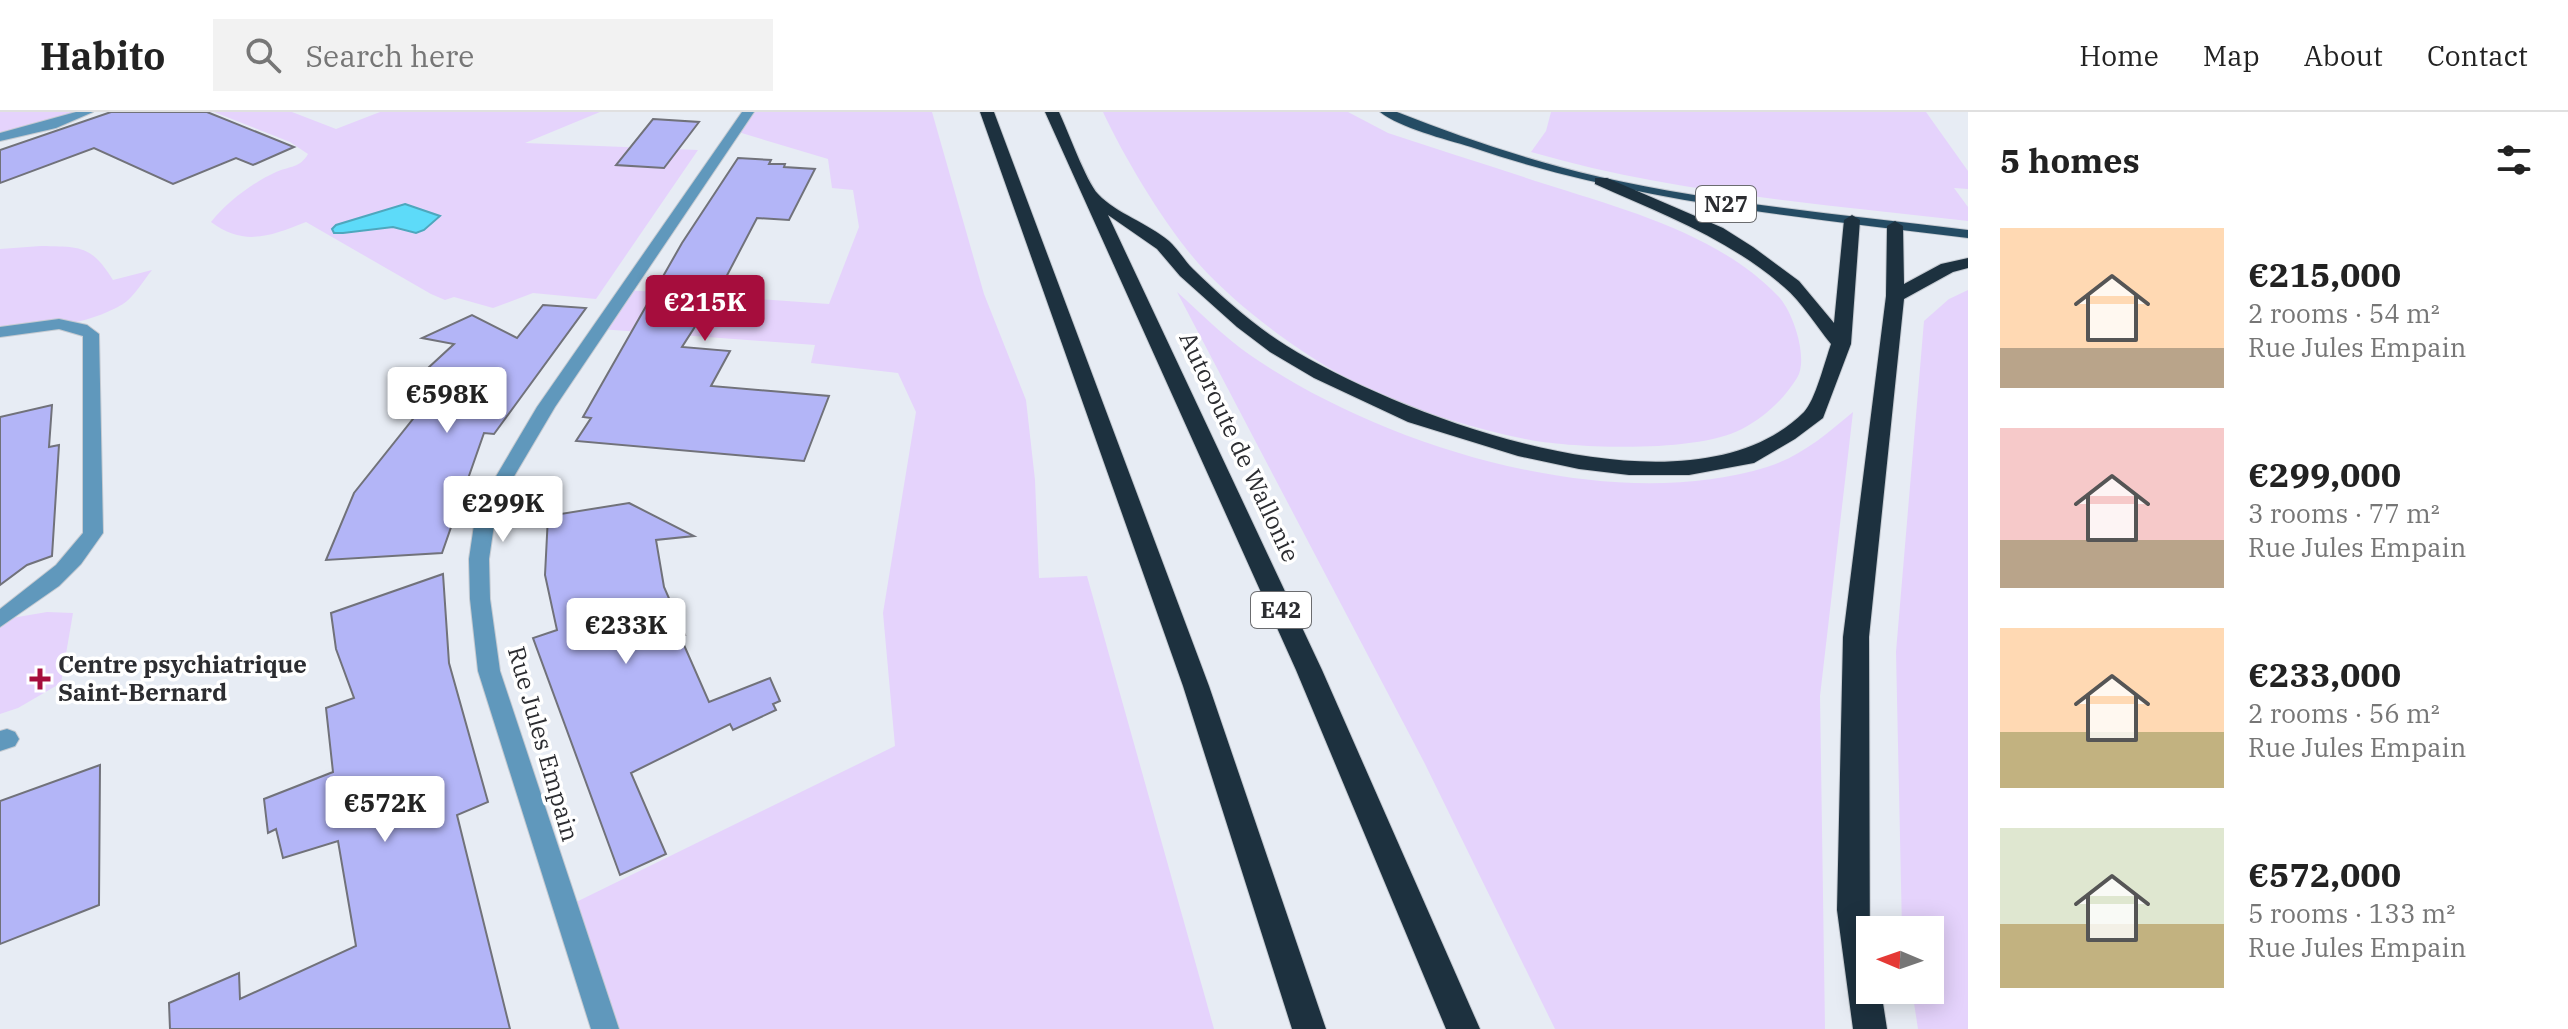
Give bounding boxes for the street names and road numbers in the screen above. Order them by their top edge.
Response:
road number: N27 [1696,186,1756,222]
street label: Autoroute de Wallonie [1172,326,1307,567]
road number: E42 [1251,592,1311,628]
street label: Rue Jules Empain [501,642,587,845]

